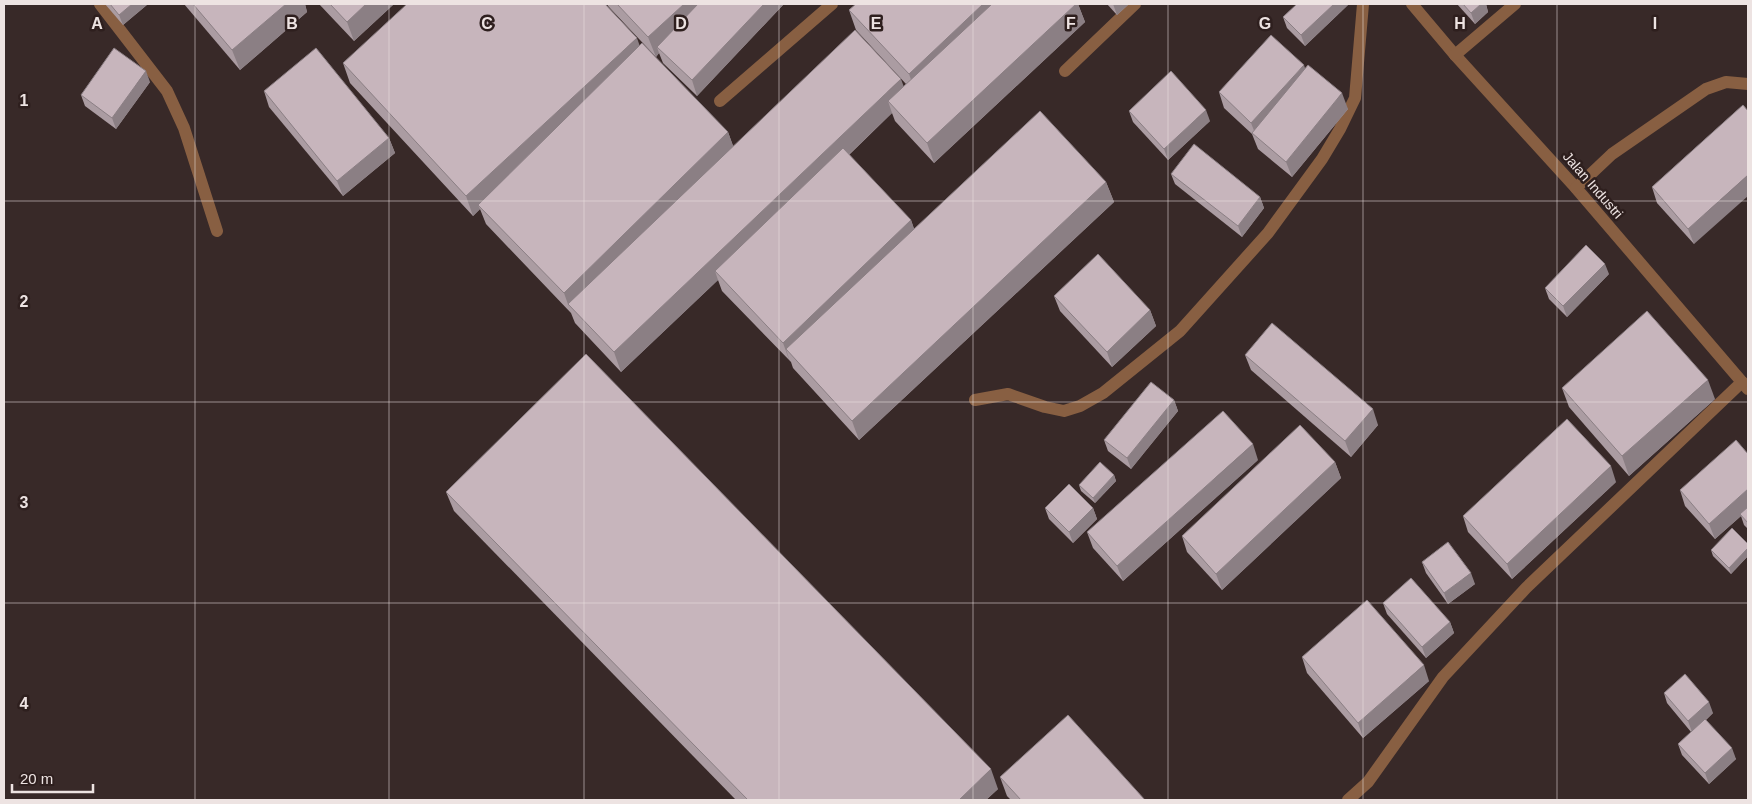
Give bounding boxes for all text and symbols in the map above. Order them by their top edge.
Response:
text: A [91,15,103,32]
text: B [286,15,298,32]
text: C [481,15,493,32]
text: D [675,15,687,32]
text: E [871,15,882,32]
text: F [1066,15,1076,32]
text: G [1259,15,1271,32]
text: H [1454,15,1466,32]
text: I [1653,15,1657,32]
text: 1 [20,92,29,109]
street label: Jalan Industri [1560,148,1626,222]
text: 2 [20,293,29,310]
text: 3 [20,494,29,511]
text: 4 [20,695,29,712]
scale bar [12,762,94,794]
text: 20 m [20,770,53,787]

